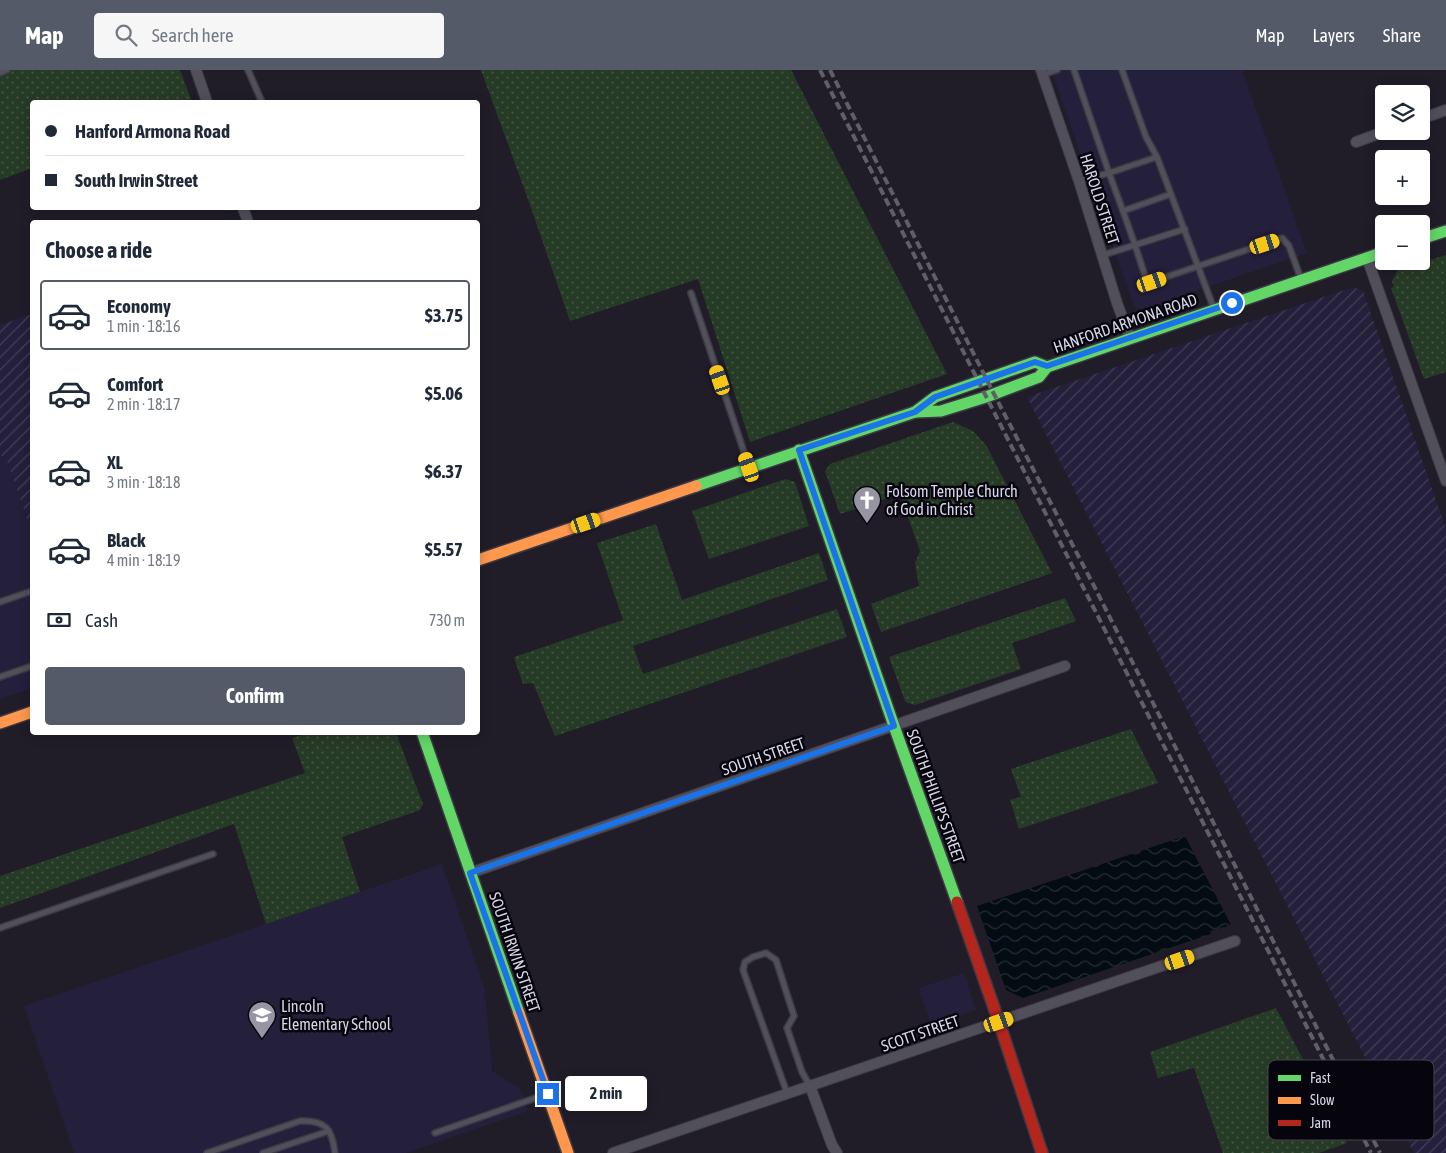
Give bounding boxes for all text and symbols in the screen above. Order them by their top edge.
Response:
search box [94,13,444,58]
icon: search [112,21,140,49]
text: Map [25,22,64,49]
text: Search here [152,24,234,46]
text: Map [1255,25,1284,46]
text: Layers [1312,25,1355,46]
text: Share [1383,25,1421,46]
map controls [1375,85,1430,270]
button: layers [1375,85,1430,140]
text: Hanford Armona Road [75,120,230,142]
button: + [1375,150,1430,205]
street label: HAROLD STREET [1077,151,1123,247]
text: South Irwin Street [75,169,198,191]
button: − [1375,215,1430,270]
car [1248,232,1281,256]
text: Choose a ride [45,237,152,263]
car [1135,270,1168,294]
street label: HANFORD ARMONA ROAD [1051,290,1199,356]
route start [1221,292,1243,314]
icon: car [47,293,92,338]
text: Economy [107,295,171,317]
text: $3.75 [425,304,463,326]
text: 1 min · 18:16 [107,317,180,335]
car [708,363,731,397]
icon: car [47,371,92,416]
text: Comfort [107,373,163,395]
text: $5.06 [425,382,463,404]
text: 2 min · 18:17 [107,395,180,413]
icon: car [47,449,92,494]
car [737,450,760,484]
text: XL [107,451,123,473]
text: $6.37 [425,460,463,482]
text: 3 min · 18:18 [107,473,180,491]
place label: Folsom Temple Church of God in Christ [886,482,1018,518]
church icon: Folsom Temple Church of God in Christ [852,485,882,524]
car [569,511,602,535]
icon: car [47,527,92,572]
text: Black [107,529,145,551]
text: $5.57 [425,538,463,560]
text: 4 min · 18:19 [107,551,180,569]
icon: cash [45,606,73,634]
text: Cash [85,609,118,631]
text: 730 m [429,611,465,629]
button: Confirm [45,667,465,725]
street label: SOUTH PHILLIPS STREET [903,727,969,865]
street label: SOUTH STREET [719,733,807,779]
street label: SOUTH IRWIN STREET [486,890,544,1014]
car [1163,948,1196,972]
place label: Lincoln Elementary School [281,997,392,1034]
school or university icon: Lincoln Elementary School [247,1000,277,1039]
car [982,1010,1015,1034]
street label: SCOTT STREET [879,1011,961,1055]
legend [1268,1060,1434,1140]
text: Fast [1310,1070,1331,1086]
callout: 2 min [566,1076,648,1112]
route end [537,1083,559,1105]
text: 2 min [590,1084,622,1102]
text: Slow [1310,1092,1335,1108]
text: Jam [1310,1115,1331,1131]

